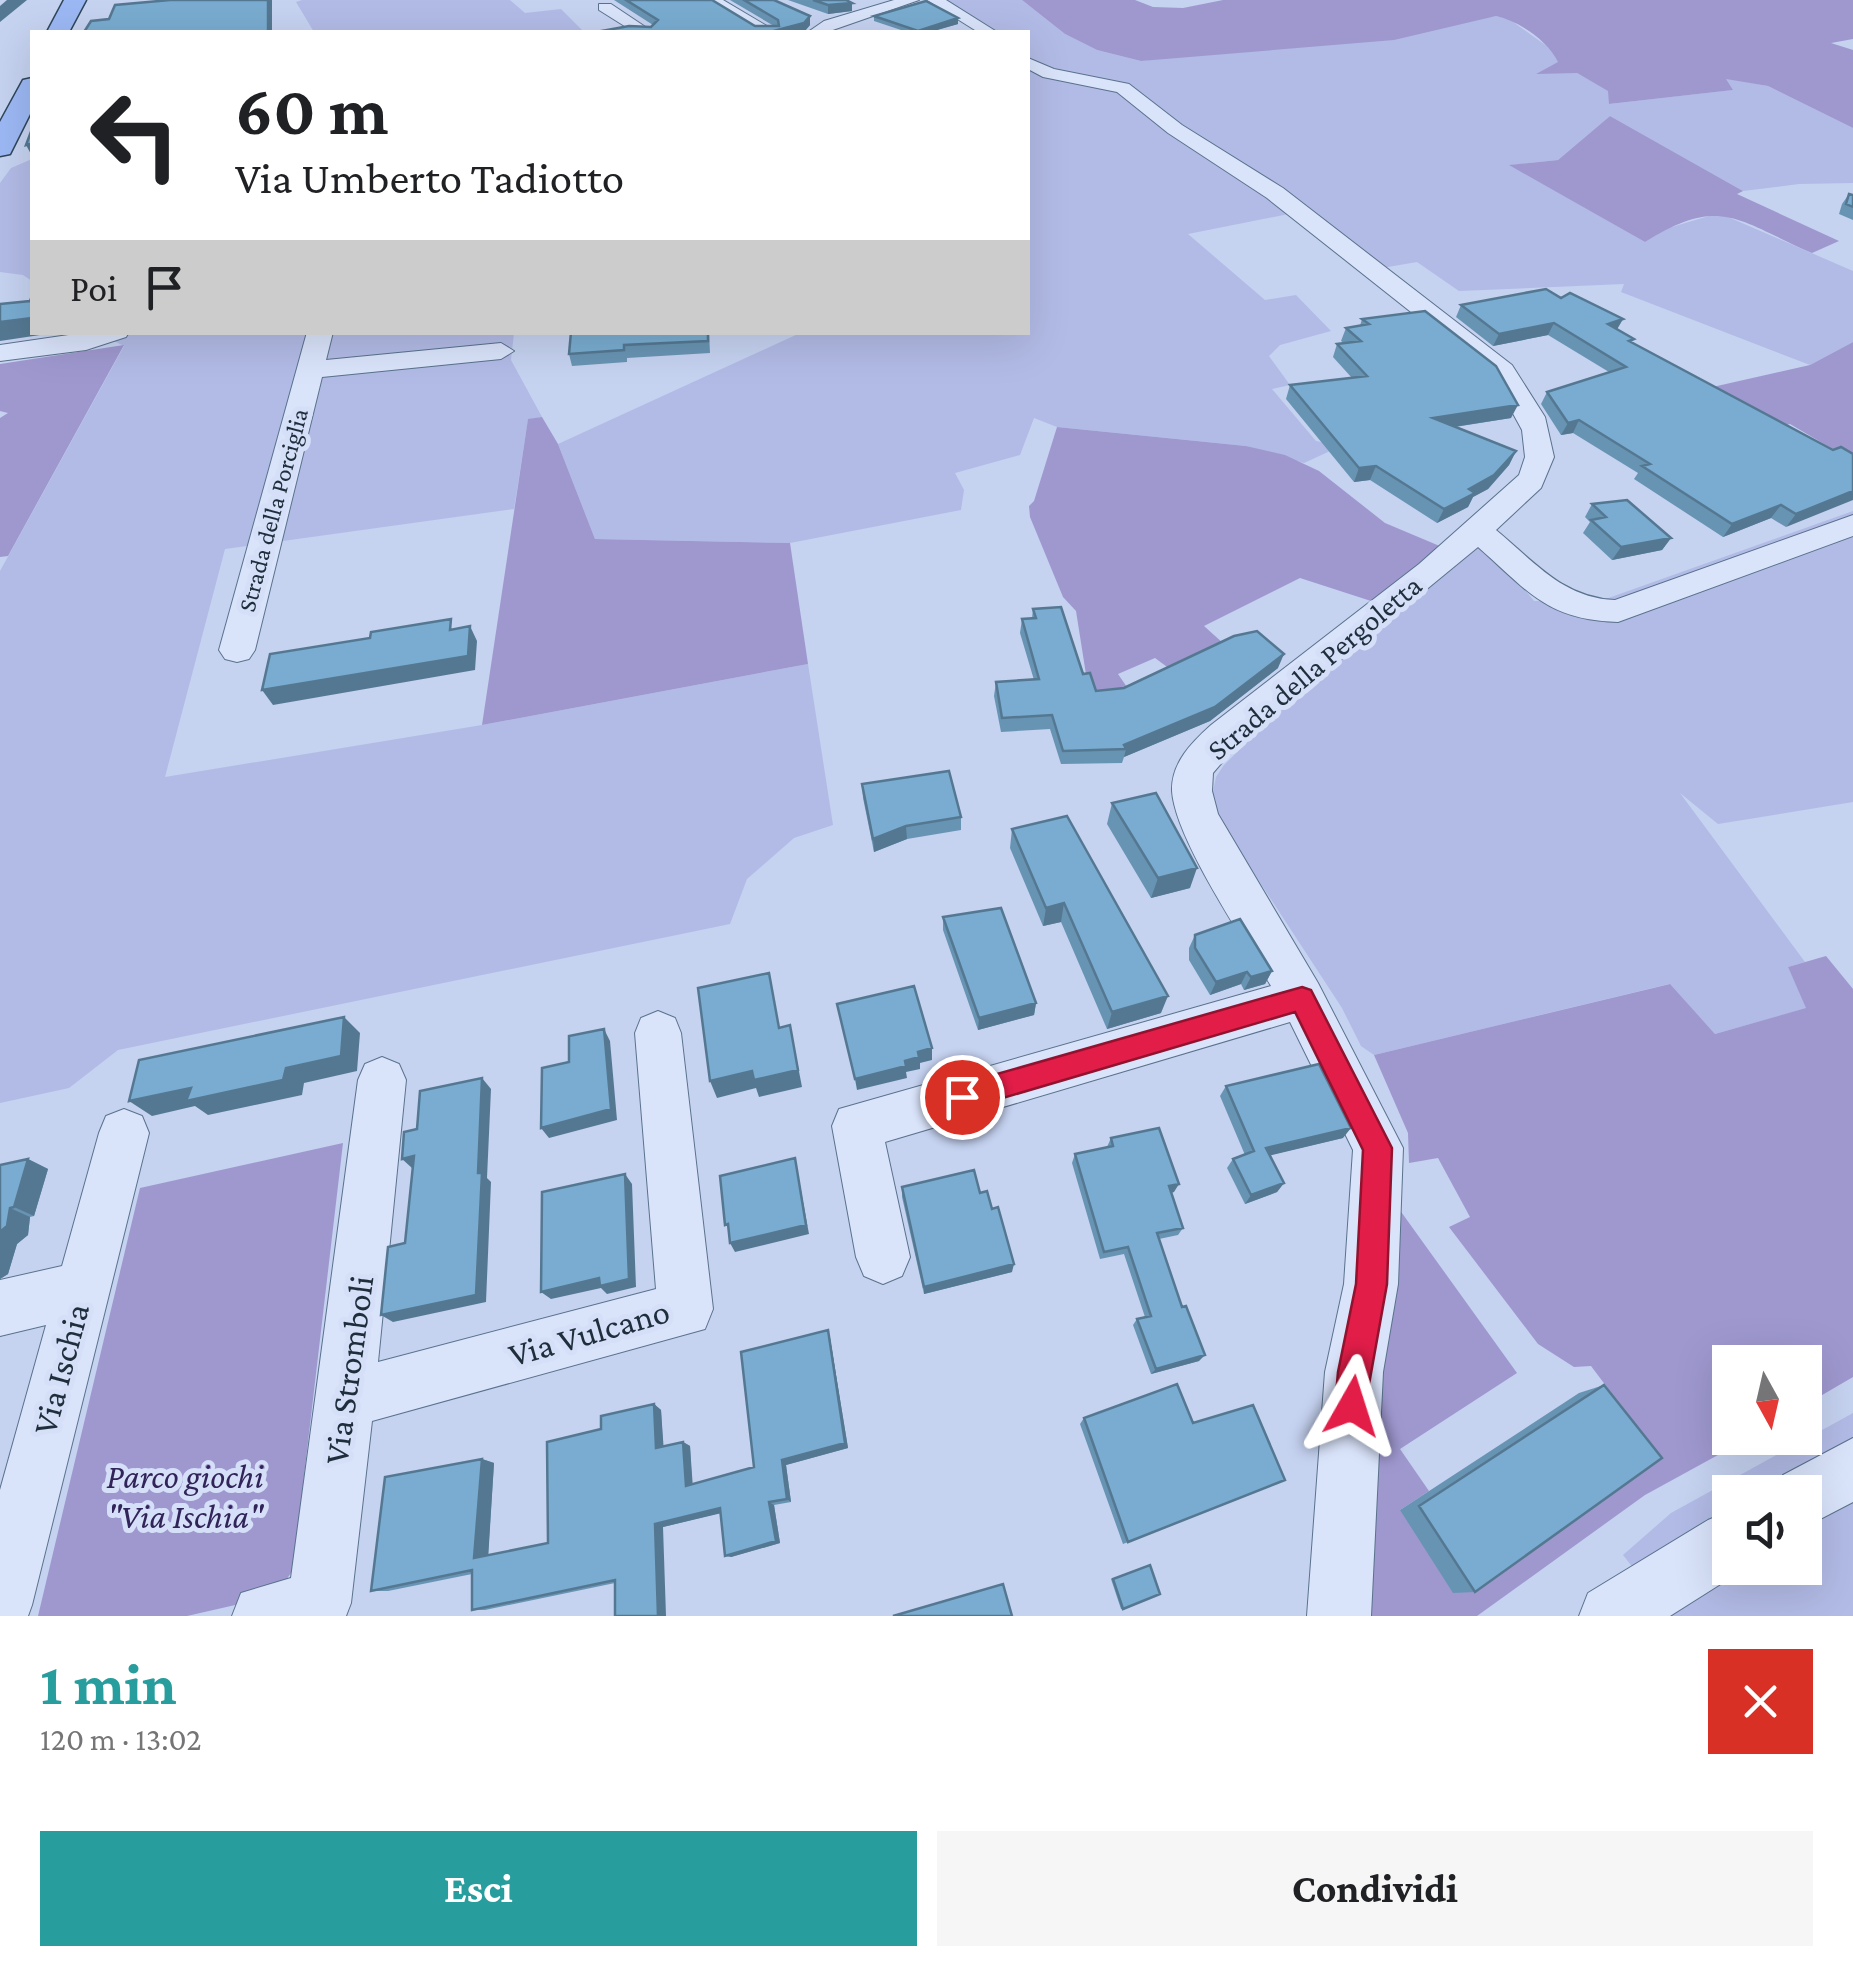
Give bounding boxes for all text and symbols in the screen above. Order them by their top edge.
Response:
icon: left [70,70,200,200]
text: 60 m [235,71,388,149]
text: Via Umberto Tadiotto [235,153,624,203]
icon: arrive [137,260,192,315]
text: Poi [70,267,117,309]
street label: Strada della Porciglia [233,405,314,615]
street label: Strada della Pergoletta [1200,568,1428,767]
pin [920,1055,1005,1140]
icon: arrive [935,1070,990,1125]
street label: Via Stromboli [316,1273,382,1467]
street label: Via Vulcano [504,1291,674,1375]
street label: Via Ischia [25,1299,97,1439]
north arrow [1712,1345,1822,1455]
map controls [1712,1345,1822,1585]
position arrow [1300,1354,1404,1458]
park label: Parco giochi "Via Ischia" [106,1457,265,1536]
button: sound [1712,1475,1822,1585]
button: close [1708,1649,1813,1754]
text: 1 min [40,1650,177,1717]
text: 120 m · 13:02 [40,1721,202,1757]
button: Esci [40,1831,917,1946]
button: Condividi [937,1831,1813,1946]

